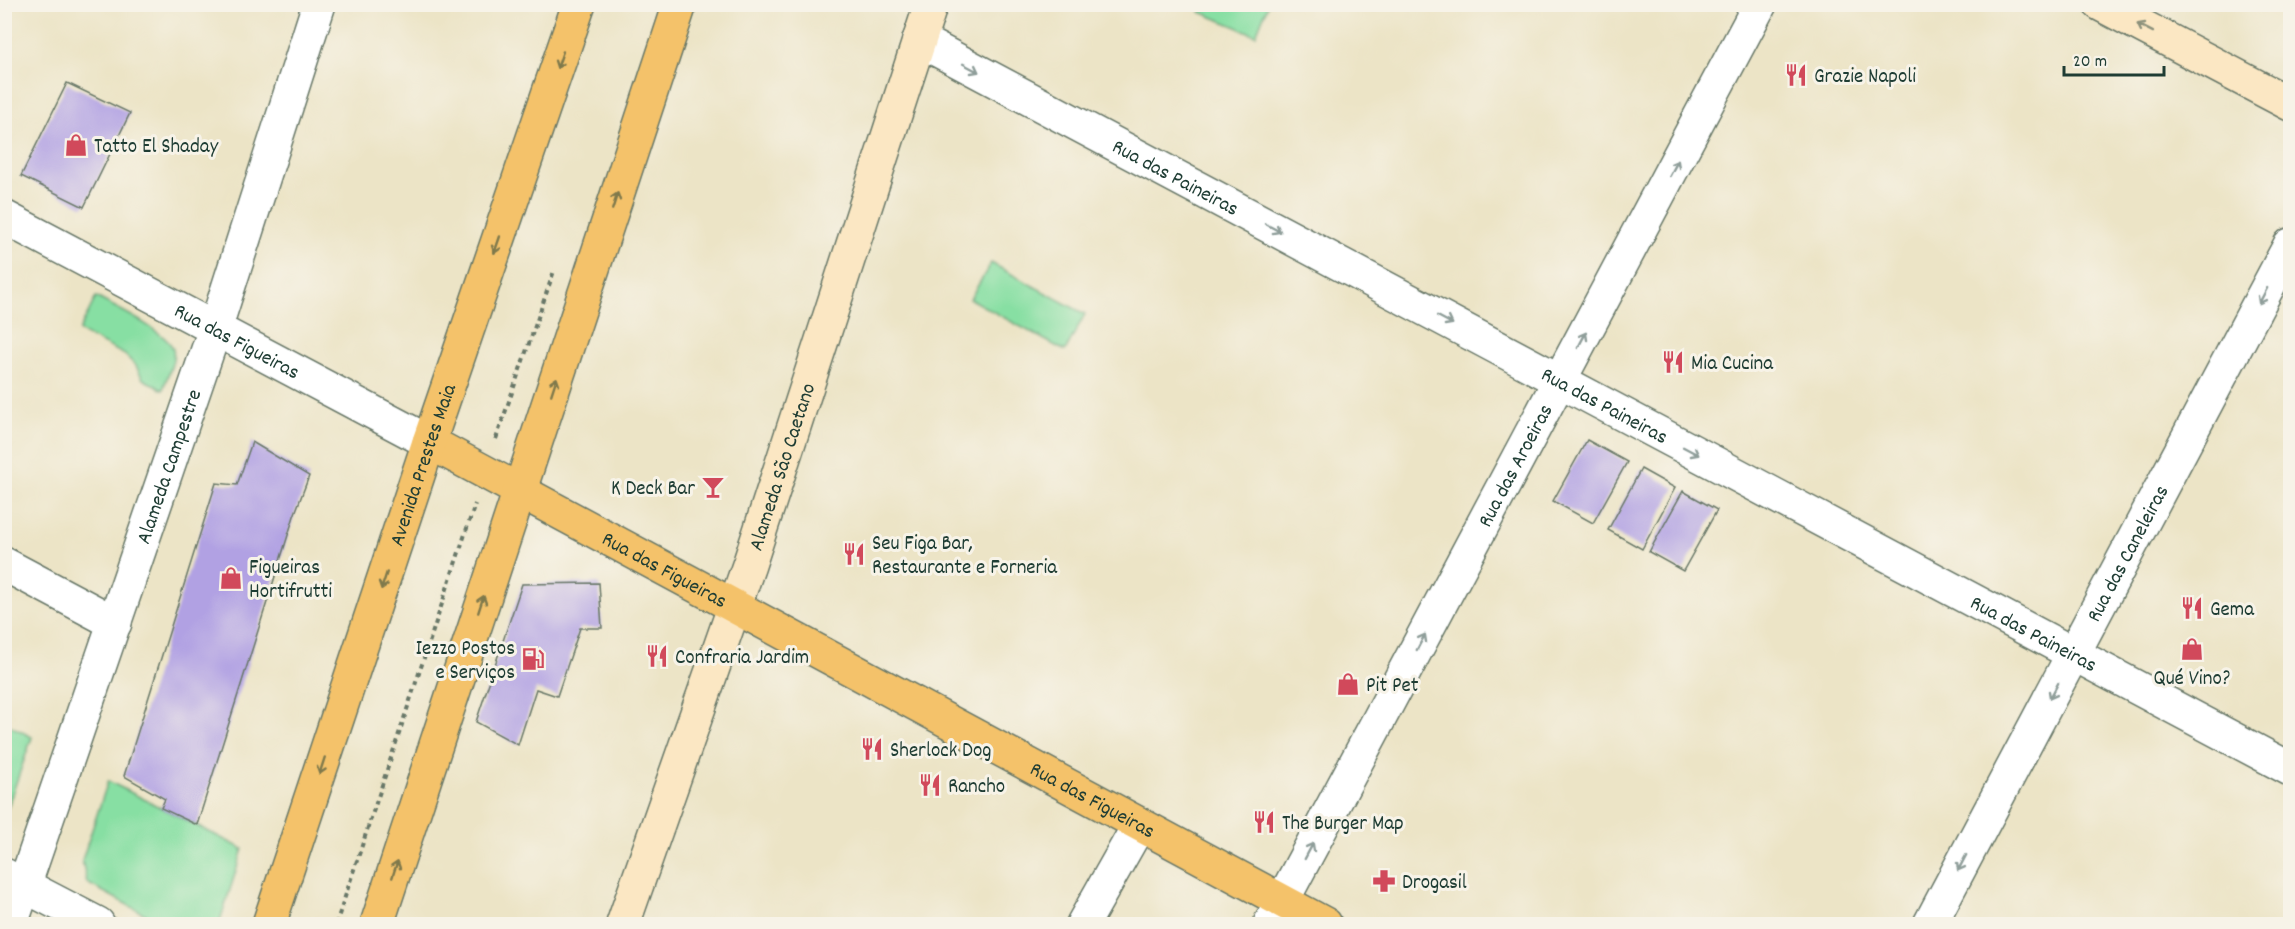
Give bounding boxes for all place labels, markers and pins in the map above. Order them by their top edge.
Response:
restaurant icon: Grazie Napoli [1783,62,1809,88]
place label: Grazie Napoli [1814,63,1916,93]
shop icon: Tatto El Shaday [63,132,89,158]
place label: Tatto El Shaday [94,133,219,163]
restaurant icon: Mia Cucina [1660,349,1686,375]
place label: Mia Cucina [1691,350,1774,380]
bar icon: K Deck Bar [700,474,726,500]
place label: K Deck Bar [611,475,695,505]
place label: Seu Figa Bar, Restaurante e Forneria [872,530,1058,584]
restaurant icon: Seu Figa Bar, Restaurante e Forneria [841,541,867,567]
place label: Figueiras Hortifrutti [249,554,332,608]
shop icon: Figueiras Hortifrutti [218,565,244,591]
restaurant icon: Gema [2179,595,2205,621]
place label: Gema [2210,596,2255,626]
place label: Iezzo Postos e Serviços [415,635,515,689]
shop icon: Qué Vino? [2179,636,2205,662]
restaurant icon: Confraria Jardim [644,643,670,669]
place label: Confraria Jardim [675,644,809,674]
fuel station icon: Iezzo Postos e Serviços [520,646,546,672]
place label: Qué Vino? [2154,665,2230,695]
shop icon: Pit Pet [1335,671,1361,697]
place label: Pit Pet [1366,672,1419,702]
restaurant icon: Sherlock Dog [859,736,885,762]
place label: Sherlock Dog [890,737,992,767]
restaurant icon: Rancho [917,772,943,798]
place label: Rancho [948,773,1005,803]
restaurant icon: The Burger Map [1251,809,1277,835]
place label: The Burger Map [1282,810,1404,840]
pharmacy icon: Drogasil [1371,868,1397,894]
place label: Drogasil [1402,869,1467,899]

